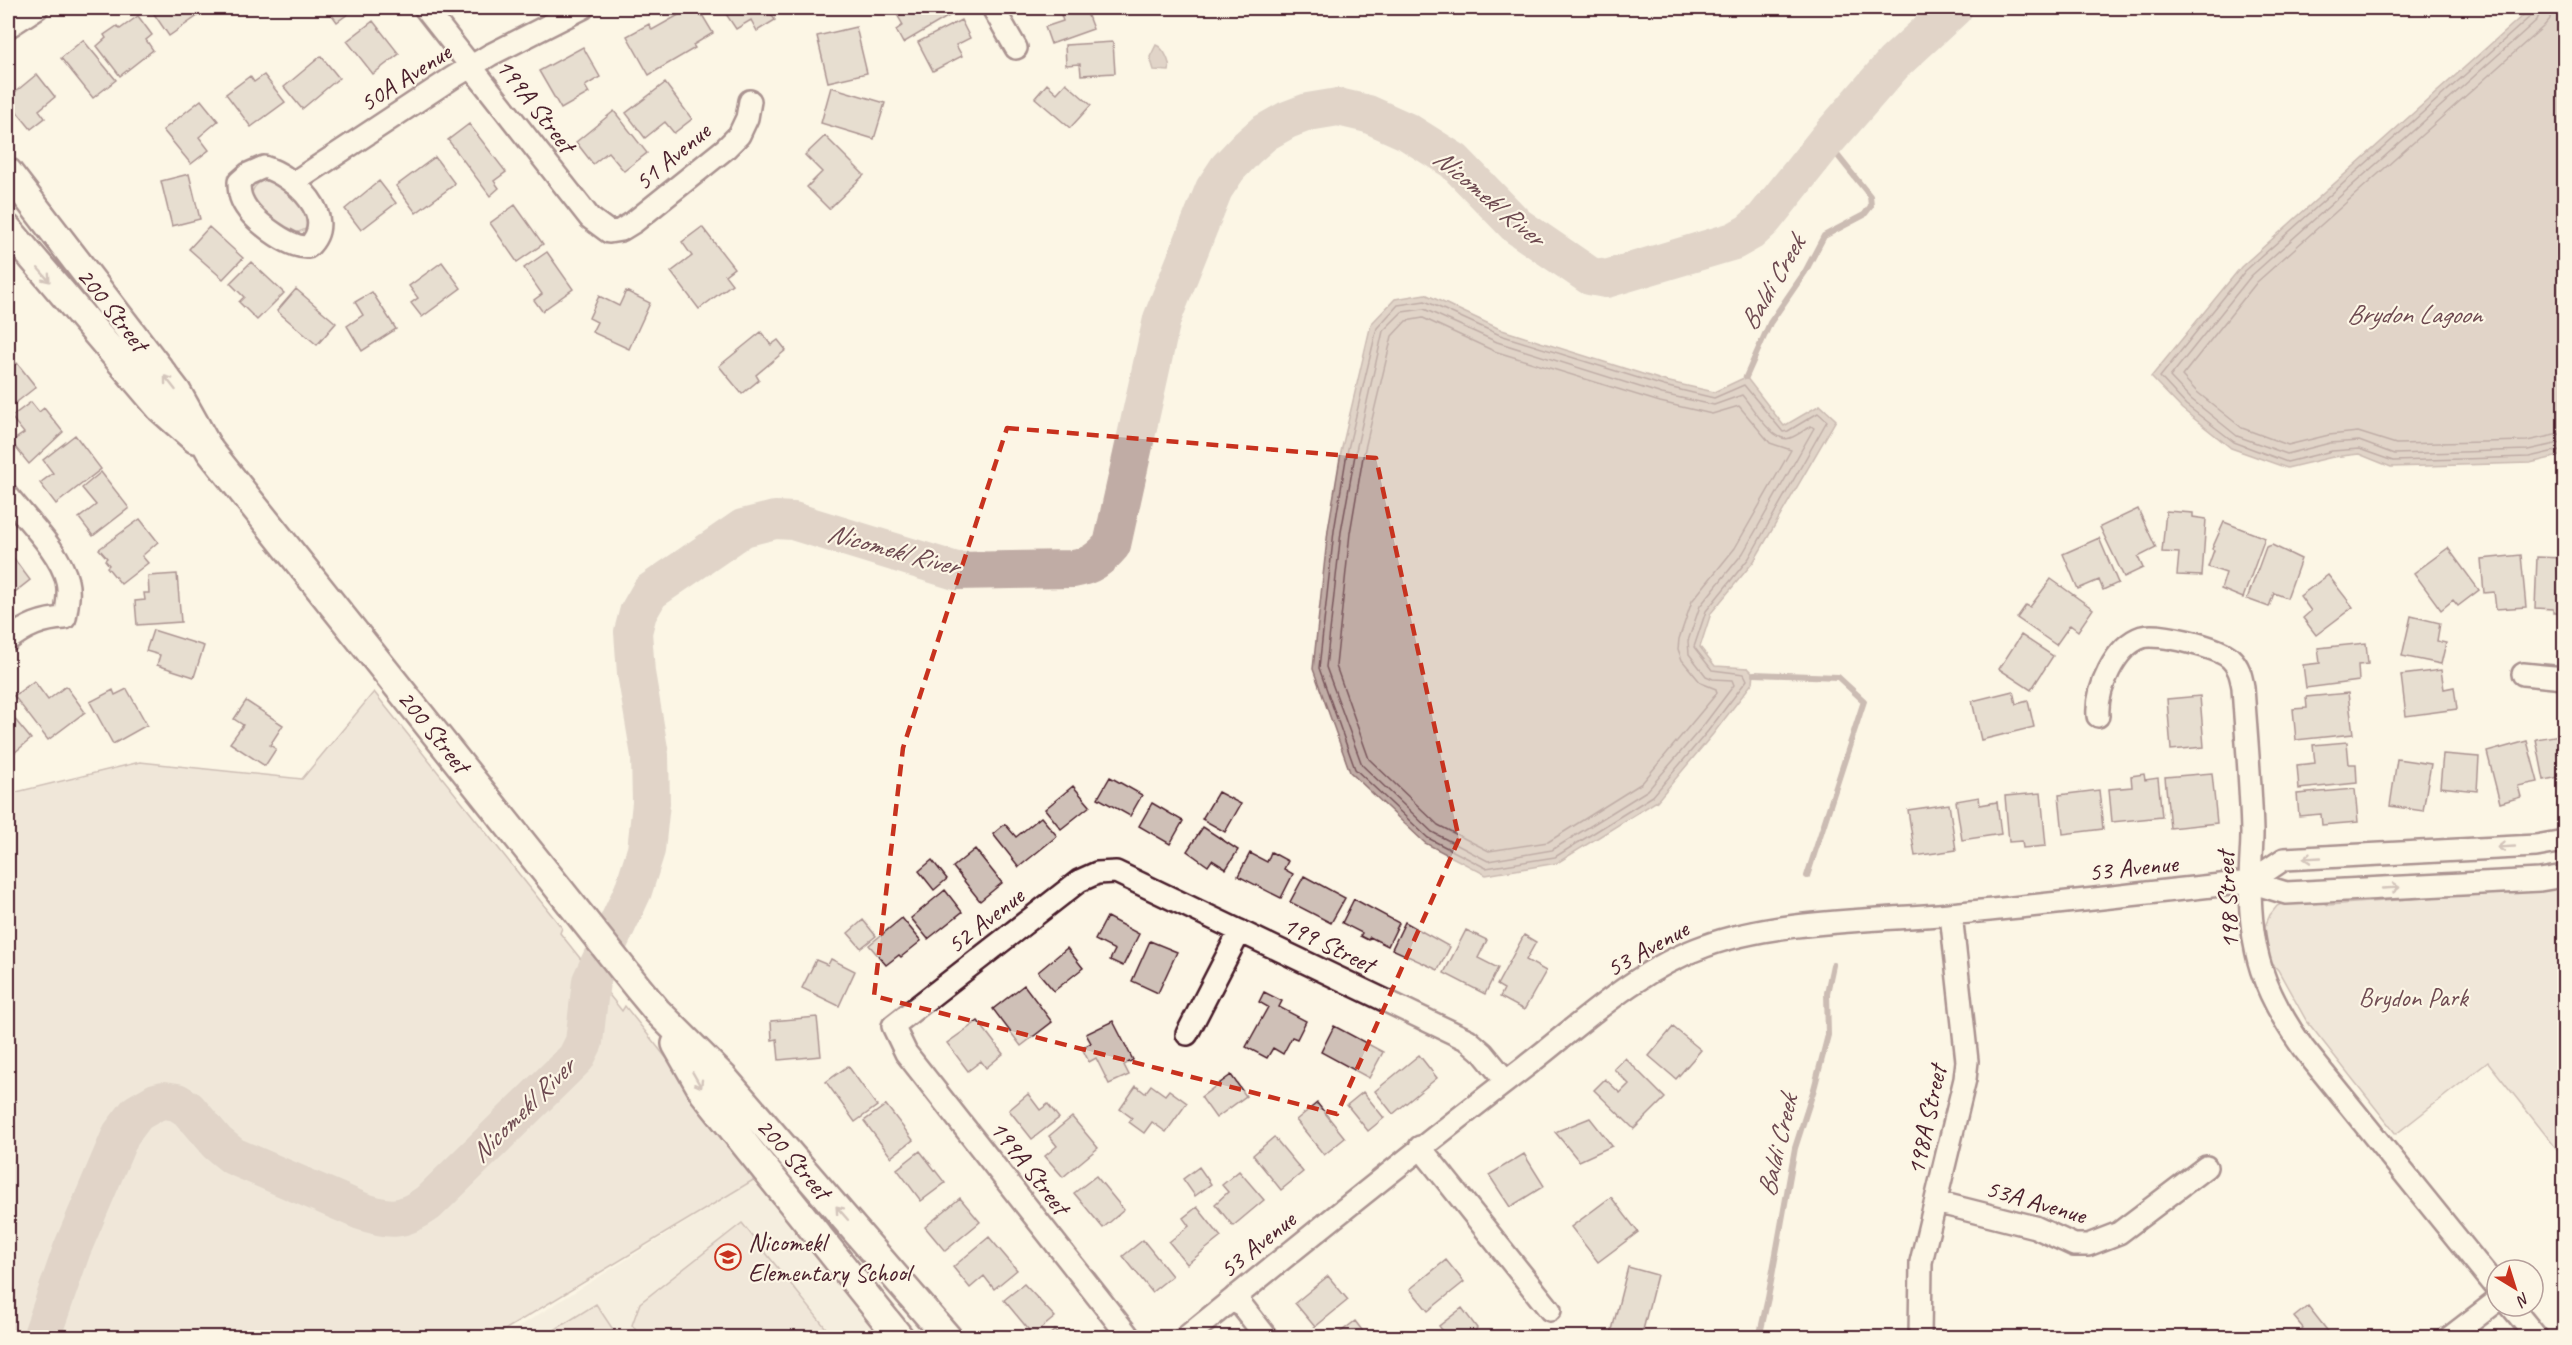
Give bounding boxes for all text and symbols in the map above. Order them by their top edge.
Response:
street label: 50A Avenue [353,35,459,119]
street label: 199A Street [488,51,585,162]
street label: 51 Avenue [627,114,718,198]
water label: Nicomekl River [1427,141,1555,256]
water label: Baldi Creek [1732,226,1815,336]
street label: 200 Street [69,261,158,361]
one-way arrow [38,267,51,283]
water label: Brydon Lagoon [2347,297,2484,331]
one-way arrow [164,375,176,391]
water label: Nicomekl River [824,515,966,584]
street label: 200 Street [390,683,479,782]
one-way arrow [2497,842,2517,853]
street label: 53 Avenue [2087,846,2181,889]
street label: 198 Street [2208,847,2247,950]
one-way arrow [2302,852,2322,863]
street label: 52 Avenue [940,879,1032,961]
one-way arrow [2380,882,2400,893]
street label: 199 Street [1277,908,1383,982]
street label: 53 Avenue [1600,912,1696,985]
park label: Brydon Park [2358,981,2470,1014]
water label: Nicomekl River [463,1048,584,1169]
street label: 198A Street [1899,1059,1955,1178]
one-way arrow [691,1071,703,1088]
water label: Baldi Creek [1749,1087,1806,1200]
street label: 200 Street [749,1111,840,1209]
street label: 199A Street [982,1113,1079,1224]
street label: 53A Avenue [1982,1171,2091,1232]
street label: 53 Avenue [1212,1202,1304,1285]
one-way arrow [835,1206,849,1221]
place label: Nicomekl Elementary School [748,1226,915,1289]
school or university icon: Nicomekl Elementary School [713,1242,743,1272]
north arrow [2485,1258,2545,1318]
text: N [2511,1288,2534,1312]

